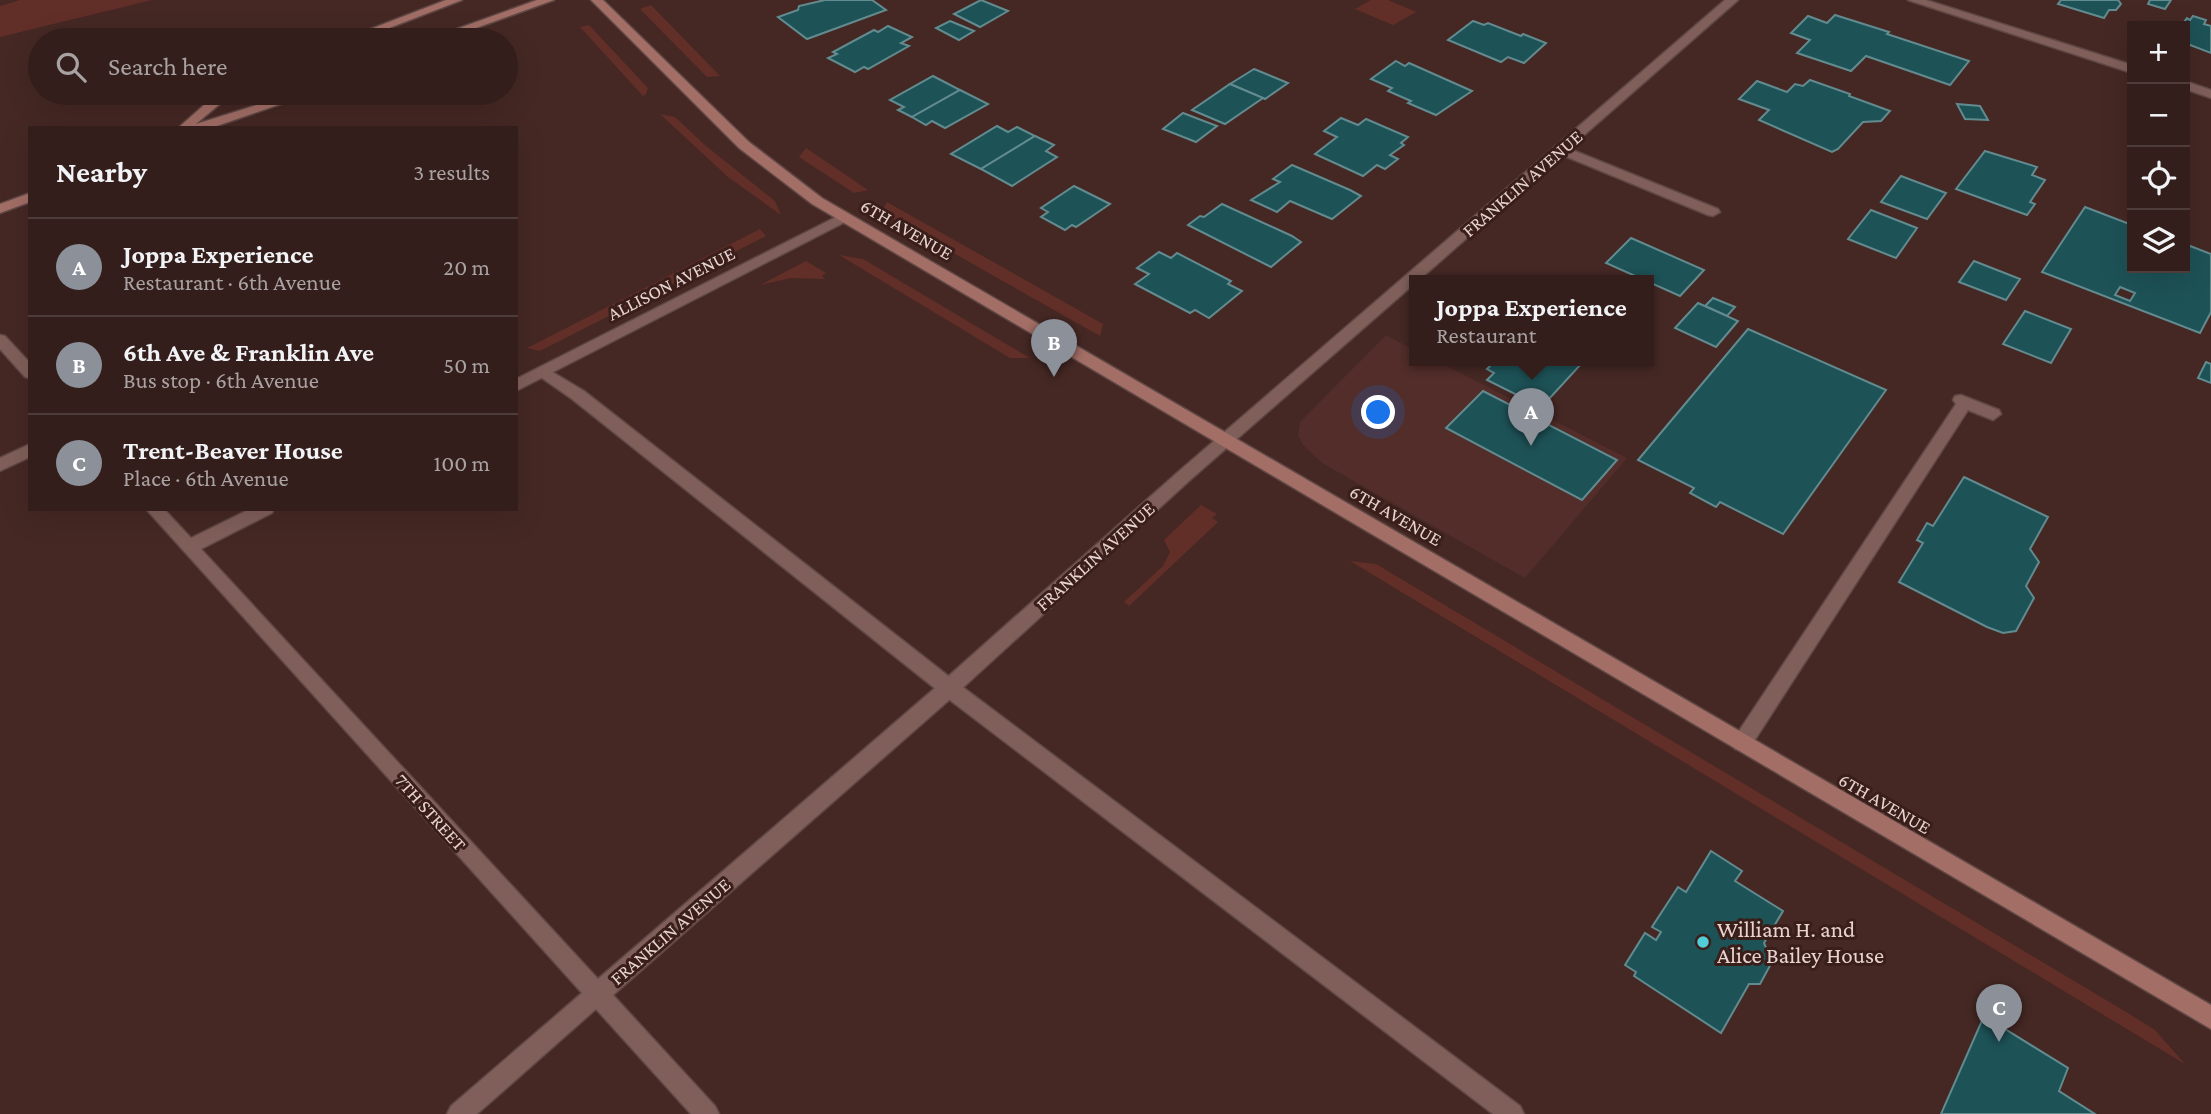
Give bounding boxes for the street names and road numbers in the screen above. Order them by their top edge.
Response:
street label: FRANKLIN AVENUE [1458,126,1586,241]
street label: 6TH AVENUE [857,195,956,264]
street label: ALLISON AVENUE [604,242,738,325]
street label: 6TH AVENUE [1346,481,1445,550]
street label: FRANKLIN AVENUE [1032,498,1159,615]
street label: 6TH AVENUE [1835,769,1934,838]
street label: 7TH STREET [391,770,471,855]
street label: FRANKLIN AVENUE [606,874,734,989]

